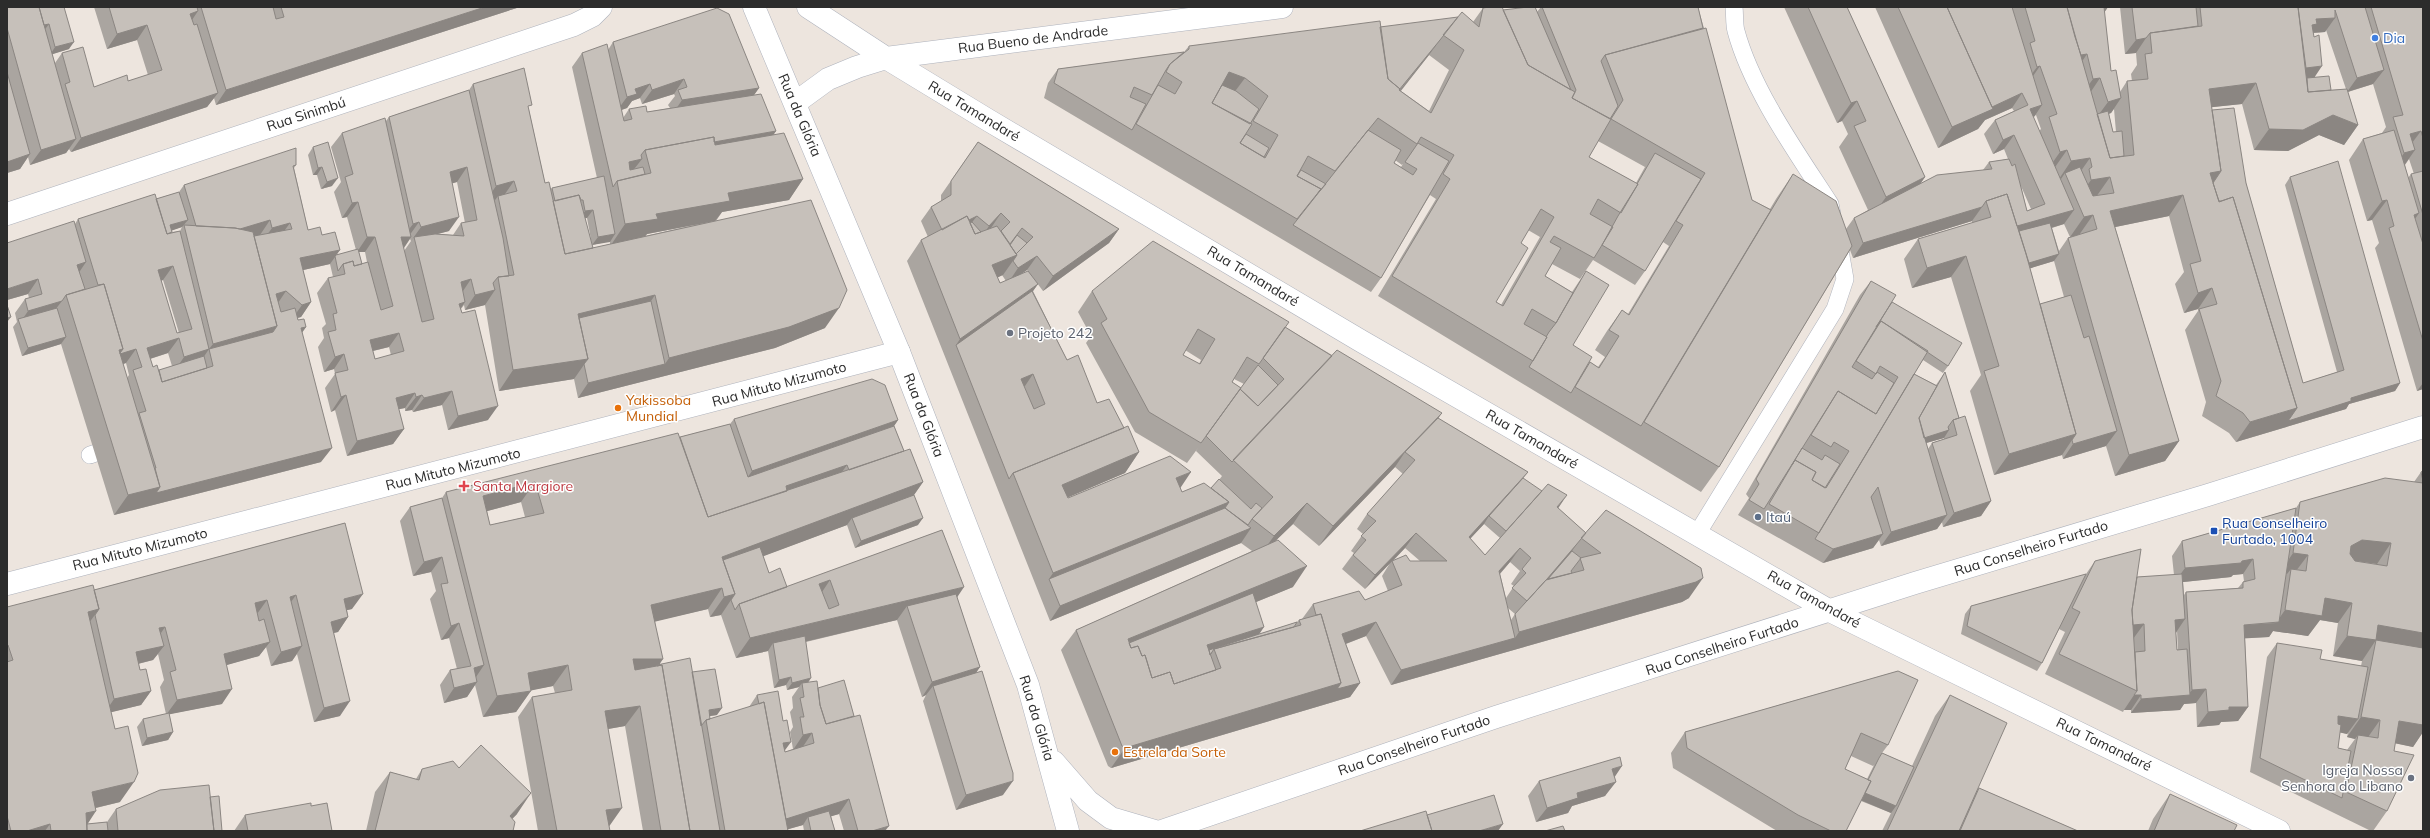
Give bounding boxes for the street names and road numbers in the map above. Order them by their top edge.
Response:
street label: Rua Bueno de Andrade [957,21,1109,57]
street label: Rua da Glória [774,71,826,159]
street label: Rua Tamandaré [925,77,1023,145]
street label: Rua Sinimbú [264,93,348,135]
street label: Rua Tamandaré [1204,242,1302,310]
street label: Rua Mituto Mizumoto [710,357,848,411]
street label: Rua da Glória [900,370,948,460]
street label: Rua Tamandaré [1483,405,1581,473]
street label: Rua Mituto Mizumoto [384,444,522,494]
street label: Rua Conselheiro Furtado [1952,516,2110,580]
street label: Rua Mituto Mizumoto [71,524,209,574]
street label: Rua Tamandaré [1764,566,1864,632]
street label: Rua Conselheiro Furtado [1643,613,1801,679]
street label: Rua da Glória [1015,673,1059,763]
street label: Rua Conselheiro Furtado [1336,710,1492,780]
street label: Rua Tamandaré [2053,713,2155,775]

